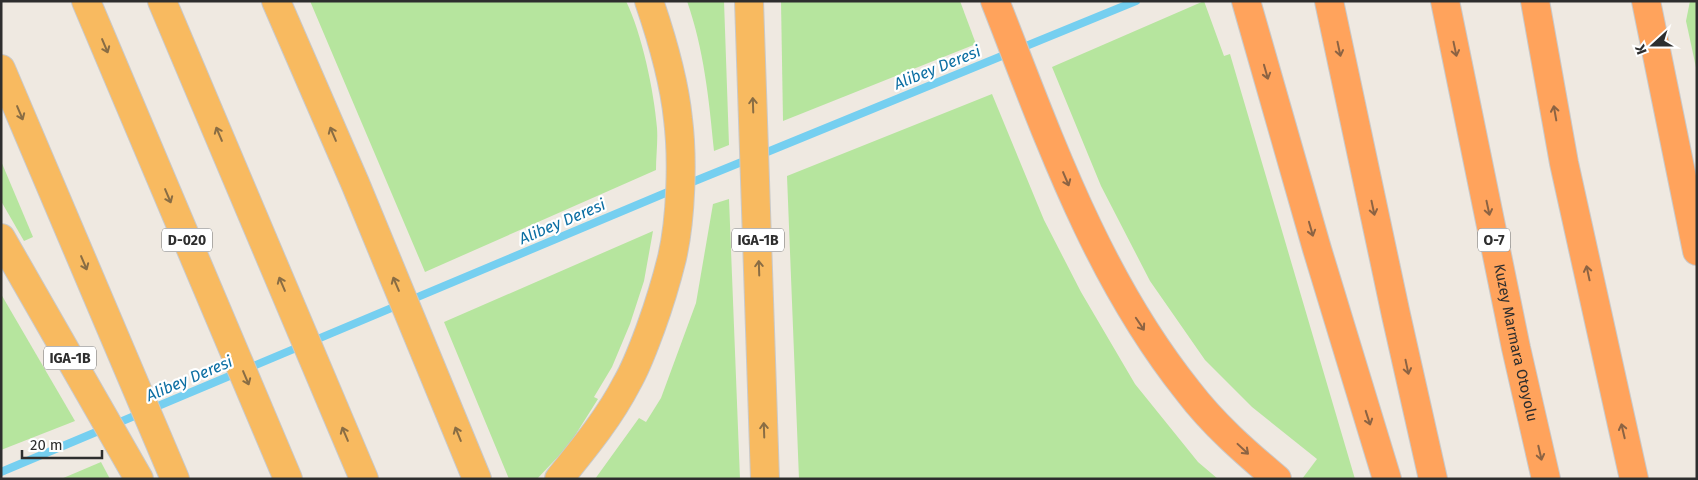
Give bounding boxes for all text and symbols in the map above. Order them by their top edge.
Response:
north arrow [1628,20,1678,70]
one-way arrow [101,38,110,53]
one-way arrow [1335,40,1344,56]
water label: Alibey Deresi [890,41,984,94]
one-way arrow [1451,41,1460,57]
text: K [1631,41,1651,57]
one-way arrow [1262,64,1272,80]
one-way arrow [748,97,757,113]
one-way arrow [17,106,26,121]
one-way arrow [1550,106,1560,122]
one-way arrow [213,127,223,142]
one-way arrow [328,127,338,142]
one-way arrow [1062,171,1071,186]
one-way arrow [164,188,174,203]
water label: Alibey Deresi [515,195,609,249]
one-way arrow [1369,199,1378,215]
one-way arrow [1483,200,1493,216]
one-way arrow [1306,220,1316,236]
road number: D-020 [162,228,212,252]
road number: IGA-1B [732,228,784,252]
road number: O-7 [1478,228,1510,252]
one-way arrow [79,255,89,270]
one-way arrow [754,260,763,276]
street label: Kuzey Marmara Otoyolu [1490,262,1542,423]
one-way arrow [1583,265,1592,281]
one-way arrow [391,276,400,291]
one-way arrow [277,277,286,292]
one-way arrow [1135,316,1145,330]
road number: IGA-1B [44,346,96,369]
water label: Alibey Deresi [142,352,236,406]
one-way arrow [1403,358,1412,374]
one-way arrow [241,370,251,385]
one-way arrow [1363,409,1373,425]
one-way arrow [759,422,768,438]
one-way arrow [1618,424,1627,440]
one-way arrow [339,427,349,442]
one-way arrow [453,427,463,442]
scale bar [22,428,102,460]
text: 20 m [30,436,63,454]
one-way arrow [1236,443,1249,455]
one-way arrow [1536,444,1545,460]

